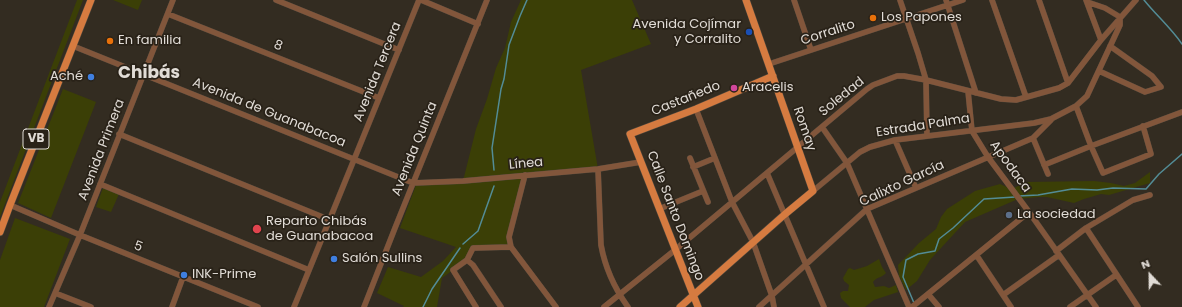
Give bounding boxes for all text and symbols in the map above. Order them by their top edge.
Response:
place label: Los Papones [881,10,962,26]
marker: Los Papones [868,13,878,23]
place label: Avenida Cojímar y Corralito [633,17,741,48]
street label: Corralito [799,17,857,49]
street label: Avenida Tercera [351,20,405,124]
marker: Avenida Cojímar y Corralito [744,27,754,37]
place label: En familia [118,33,181,49]
marker: En familia [105,36,115,46]
street label: 8 [271,37,285,55]
district label: Chibás [118,64,180,84]
place label: Aché [50,69,83,85]
marker: Aché [86,72,96,82]
street label: Soledad [816,74,868,120]
street label: Avenida de Guanabacoa [190,75,348,151]
street label: Castañedo [649,78,723,120]
place label: Aracelis [742,80,794,96]
marker: Aracelis [729,83,739,93]
street label: Avenida Primera [75,97,129,203]
street label: Avenida Quinta [389,100,441,198]
street label: Romay [789,105,819,153]
street label: Estrada Palma [875,111,971,141]
road number: VB [23,129,49,149]
street label: Apodaca [986,138,1034,196]
street label: Calle Santo Domingo [643,149,707,283]
street label: Línea [508,155,544,173]
street label: Calixto García [857,158,947,210]
place label: La sociedad [1017,207,1095,223]
marker: La sociedad [1004,210,1014,220]
place label: Reparto Chibás de Guanabacoa [266,214,373,245]
marker: Reparto Chibás de Guanabacoa [251,223,263,235]
street label: 5 [131,238,145,256]
place label: Salón Sullins [342,251,422,267]
marker: Salón Sullins [329,254,339,264]
north arrow [1130,255,1170,295]
text: N [1139,255,1152,273]
place label: INK-Prime [192,267,256,283]
marker: INK-Prime [179,270,189,280]

